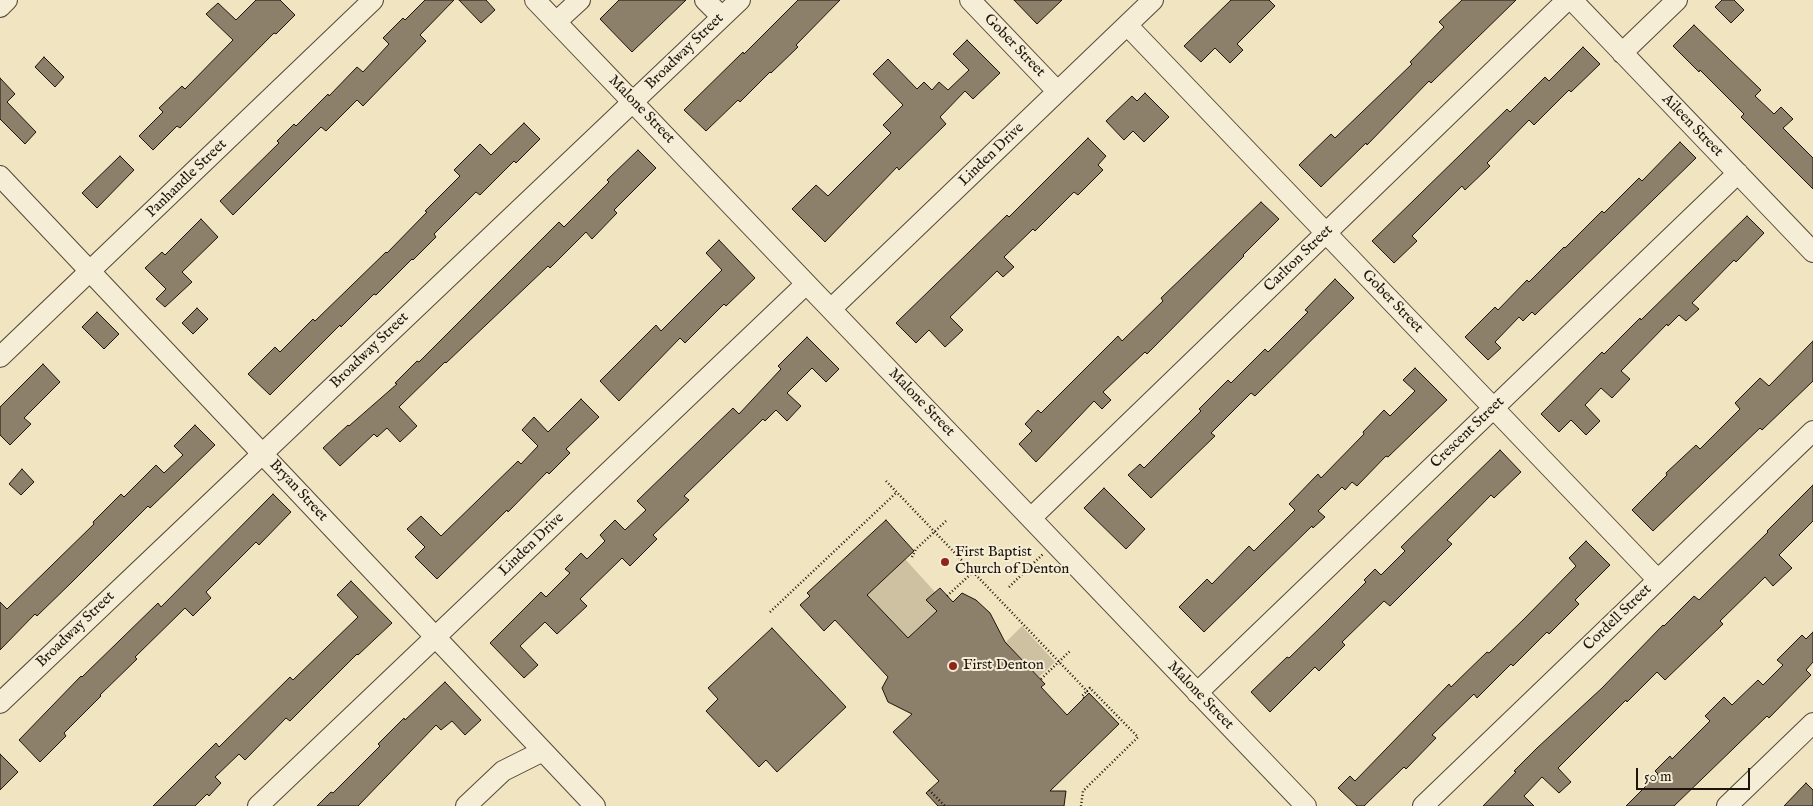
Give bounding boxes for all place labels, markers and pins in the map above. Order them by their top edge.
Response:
place label: First Baptist Church of Denton [955,544,1069,579]
marker: First Baptist Church of Denton [939,556,951,568]
place label: First Denton [963,657,1044,675]
marker: First Denton [947,660,959,672]

